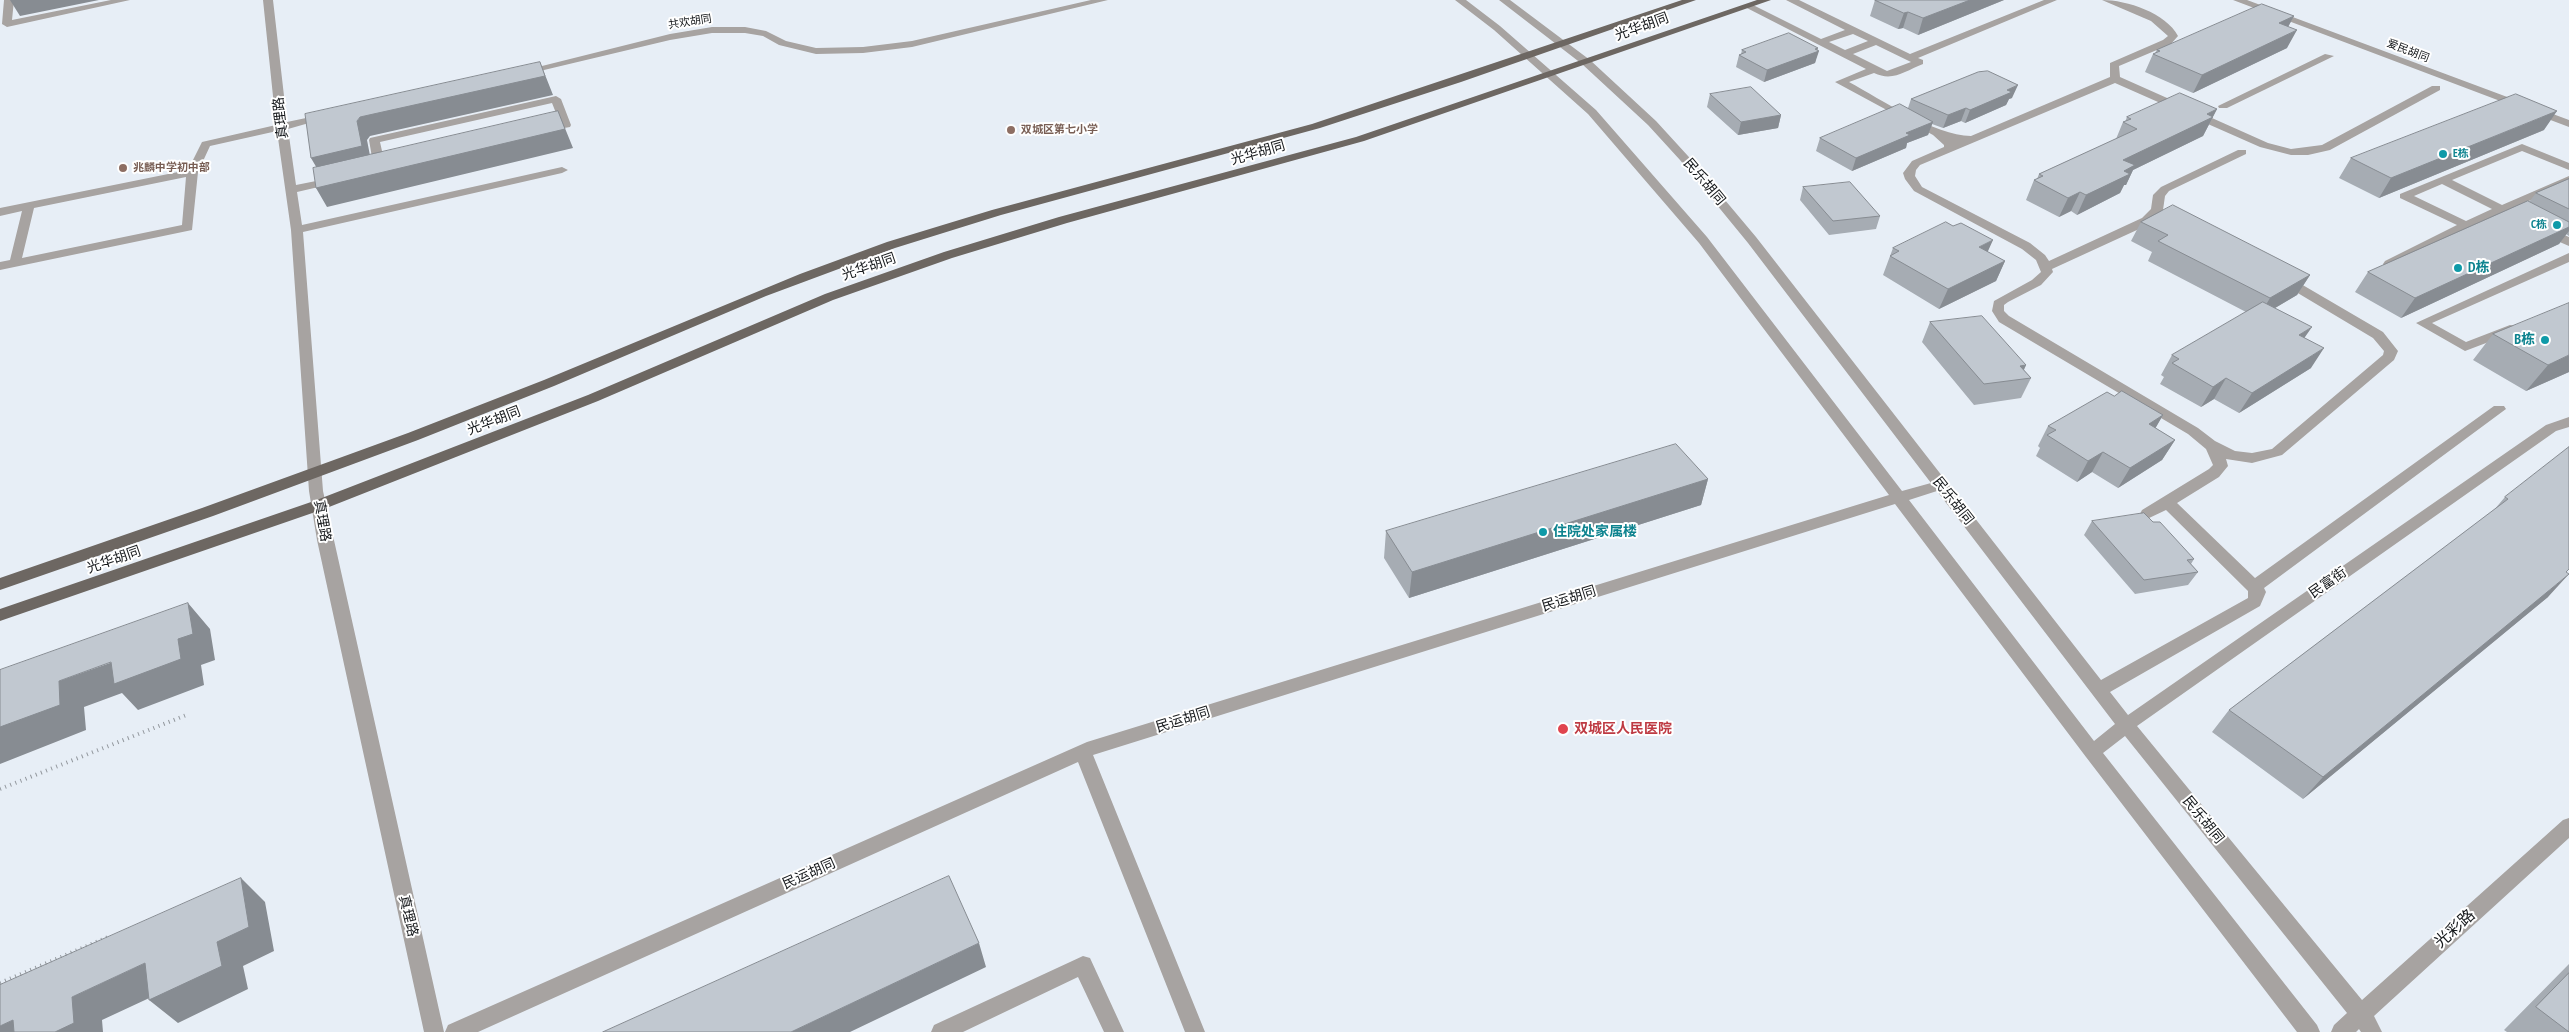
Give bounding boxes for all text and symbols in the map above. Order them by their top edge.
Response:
street label: 光华胡同 [1613,10,1671,44]
street label: 共欢胡同 [667,12,713,32]
street label: 爱民胡同 [2385,37,2431,65]
street label: 真理路 [270,96,292,140]
place label: 双城区第七小学 [1021,123,1098,137]
marker: 双城区第七小学 [1005,124,1017,136]
street label: 光华胡同 [1229,137,1287,169]
place label: E栋 [2453,147,2469,161]
marker: E栋 [2437,148,2449,160]
street label: 民乐胡同 [1680,155,1728,209]
place label: 兆麟中学初中部 [133,161,210,175]
marker: 兆麟中学初中部 [117,162,129,174]
place label: C栋 [2531,218,2547,232]
marker: C栋 [2551,219,2563,231]
street label: 光华胡同 [840,250,898,284]
place label: D栋 [2468,260,2489,276]
marker: D栋 [2452,262,2464,274]
place label: B栋 [2514,332,2535,348]
marker: B栋 [2539,334,2551,346]
street label: 光华胡同 [465,403,523,439]
street label: 民乐胡同 [1929,474,1977,528]
street label: 真理路 [310,499,334,543]
place label: 住院处家属楼 [1553,524,1637,540]
marker: 住院处家属楼 [1537,526,1549,538]
street label: 光华胡同 [85,543,143,577]
street label: 民富街 [2306,564,2350,602]
street label: 民运胡同 [1540,583,1598,615]
street label: 民运胡同 [1154,704,1212,736]
place label: 双城区人民医院 [1574,721,1672,737]
marker: 双城区人民医院 [1556,722,1570,736]
street label: 民乐胡同 [2179,793,2227,847]
street label: 民运胡同 [780,855,838,893]
street label: 真理路 [395,894,421,938]
street label: 光彩路 [2431,906,2479,952]

